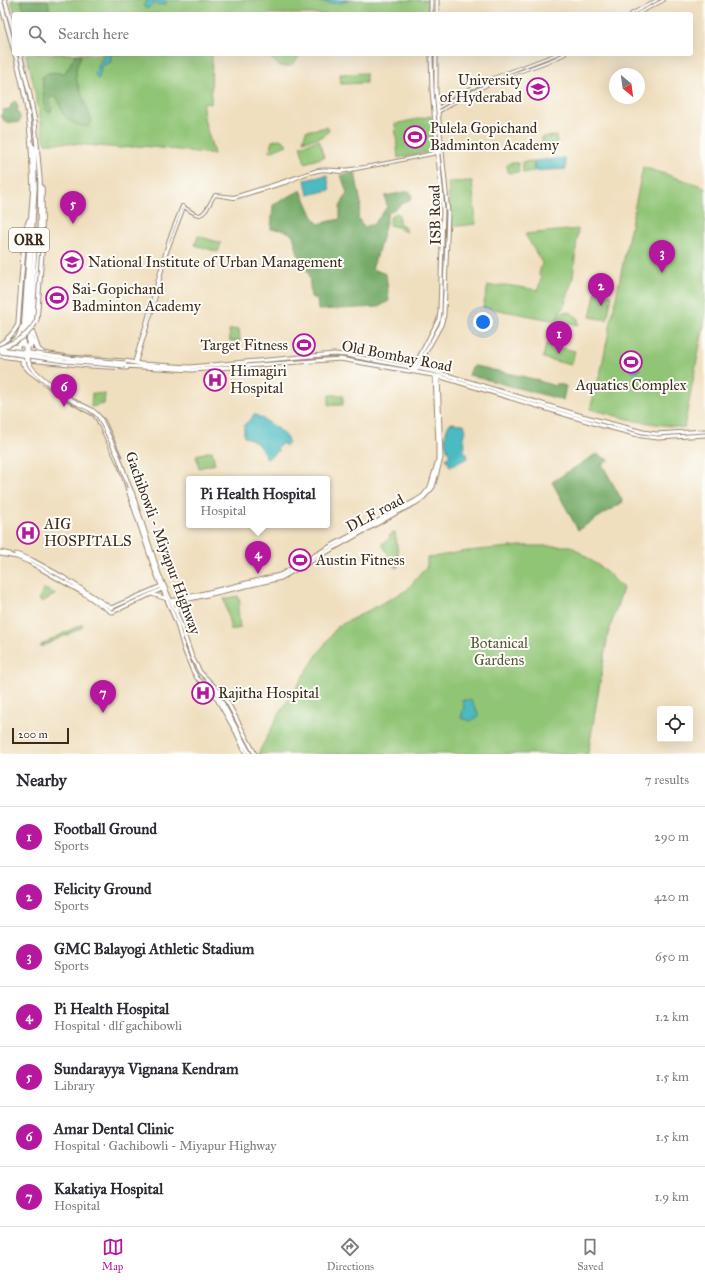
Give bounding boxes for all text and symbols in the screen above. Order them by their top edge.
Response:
search box [12,12,693,56]
icon: search [26,23,48,45]
text: Search here [58,25,129,43]
north arrow [609,68,645,104]
place label: University of Hyderabad [440,71,523,106]
school or university icon: University of Hyderabad [525,76,551,102]
place label: Pulela Gopichand Badminton Academy [430,119,560,154]
sports icon: Pulela Gopichand Badminton Academy [402,124,428,150]
street label: ISB Road [425,184,445,245]
pin: 5 [60,191,86,224]
road number: ORR [9,228,49,252]
pin: 3 [649,240,675,273]
school or university icon: National Institute of Urban Management [59,249,85,275]
place label: National Institute of Urban Management [88,253,343,271]
pin: 2 [588,273,614,306]
place label: Sai-Gopichand Badminton Academy [72,280,202,315]
sports icon: Sai-Gopichand Badminton Academy [44,285,70,311]
your location [473,312,493,332]
pin: 1 [546,321,572,354]
sports icon: Target Fitness [291,332,317,358]
place label: Target Fitness [200,336,288,354]
street label: Old Bombay Road [340,336,454,376]
sports icon: Aquatics Complex [618,349,644,375]
place label: Himagiri Hospital [230,362,287,397]
hospital icon: Himagiri Hospital [202,367,228,393]
pin: 6 [51,374,77,407]
place label: Aquatics Complex [575,376,687,395]
street label: Gachibowli - Miyapur Highway [121,449,205,638]
popup [186,476,330,528]
text: Pi Health Hospital [200,485,316,503]
street label: DLF road [343,490,407,536]
text: Hospital [200,503,246,519]
place label: AIG HOSPITALS [43,515,132,550]
hospital icon: AIG HOSPITALS [15,520,41,546]
pin: 4 [245,541,271,574]
sports icon: Austin Fitness [287,547,313,573]
place label: Austin Fitness [315,551,405,569]
park label: Botanical Gardens [470,634,529,669]
pin: 7 [90,680,116,713]
hospital icon: Rajitha Hospital [190,680,216,706]
place label: Rajitha Hospital [218,684,320,702]
map controls [657,706,693,742]
button: locate [657,706,693,742]
scale bar [12,726,69,745]
text: 200 m [18,728,48,741]
text: Nearby [16,770,67,791]
text: 7 results [645,772,689,788]
text: Football Ground [54,820,157,838]
text: 1 [26,829,32,845]
text: 290 m [654,829,689,845]
text: Sports [54,838,89,854]
text: Felicity Ground [54,880,152,898]
text: 2 [26,889,32,905]
text: 420 m [654,889,689,905]
text: Sports [54,898,89,914]
text: GMC Balayogi Athletic Stadium [54,940,254,958]
text: 3 [26,949,32,965]
text: 650 m [655,949,689,965]
text: Sports [54,958,89,974]
text: Pi Health Hospital [54,1000,169,1018]
text: 4 [25,1009,33,1025]
text: 1.2 km [655,1009,689,1025]
text: Hospital · dlf gachibowli [54,1018,182,1034]
text: Sundarayya Vignana Kendram [54,1060,239,1078]
text: 5 [26,1069,32,1085]
text: 1.5 km [656,1069,689,1085]
text: Library [54,1078,95,1094]
text: Amar Dental Clinic [54,1120,174,1138]
text: 6 [26,1129,32,1145]
text: 1.5 km [656,1129,689,1145]
text: Hospital · Gachibowli - Miyapur Highway [54,1138,276,1154]
text: Kakatiya Hospital [54,1180,163,1198]
text: 7 [26,1189,32,1205]
text: 1.9 km [654,1189,689,1205]
text: Hospital [54,1198,100,1214]
tab: Map [102,1236,124,1273]
tab: Directions [327,1236,374,1273]
tab: Saved [577,1236,603,1273]

